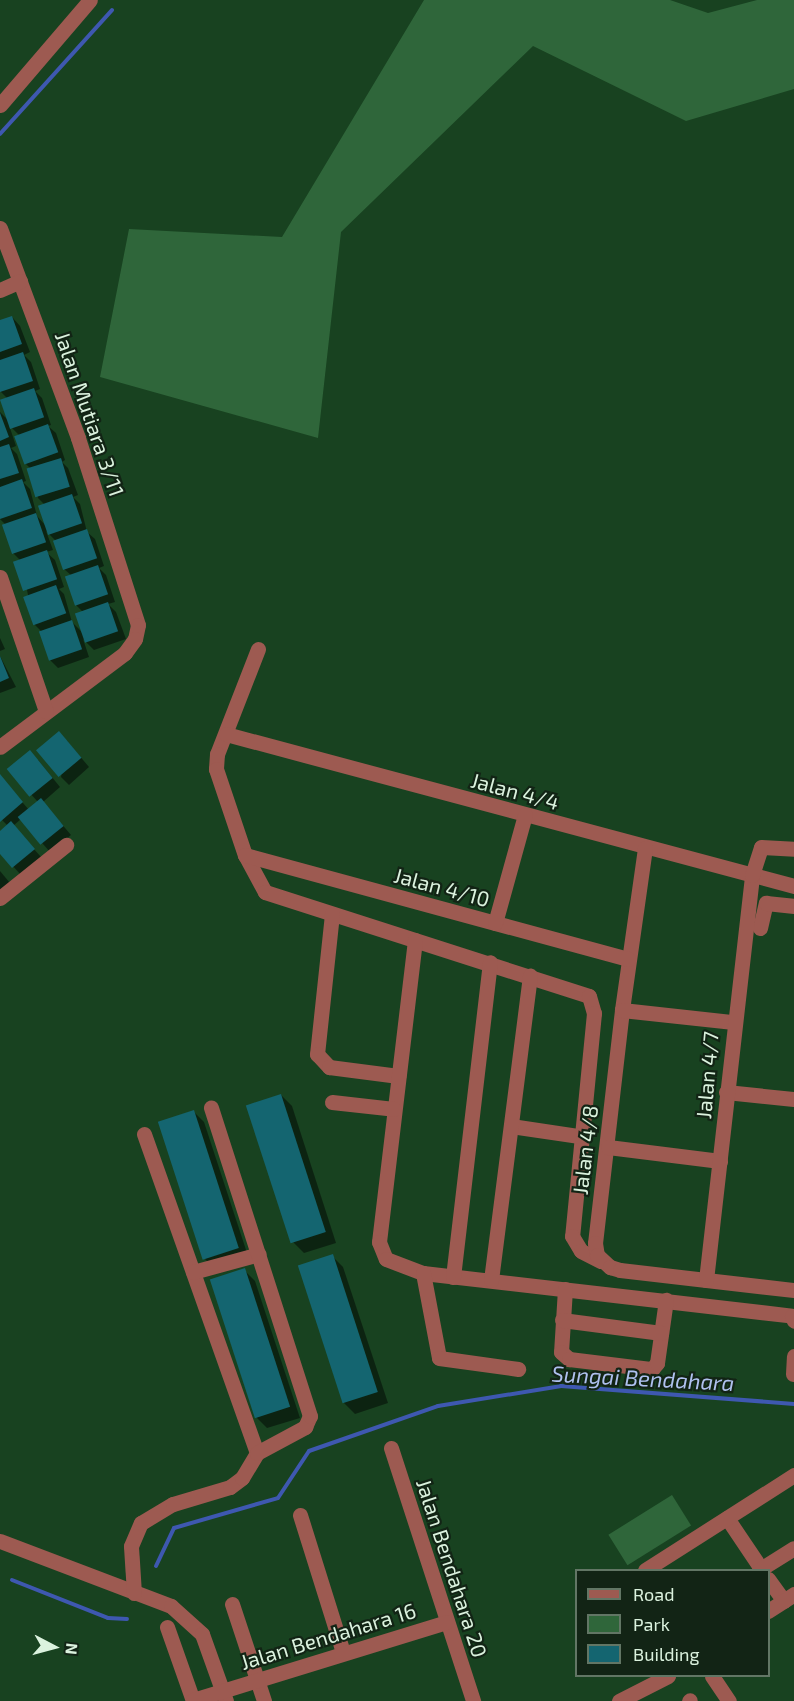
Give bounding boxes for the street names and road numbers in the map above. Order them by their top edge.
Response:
street label: Jalan Mutiara 3/11 [50,328,130,500]
street label: Jalan 4/4 [468,767,562,815]
street label: Jalan 4/10 [391,862,493,912]
street label: Jalan 4/7 [691,1030,723,1120]
street label: Jalan 4/8 [567,1104,603,1196]
street label: Jalan Bendahara 20 [411,1476,493,1660]
street label: Jalan Bendahara 16 [237,1597,419,1675]

